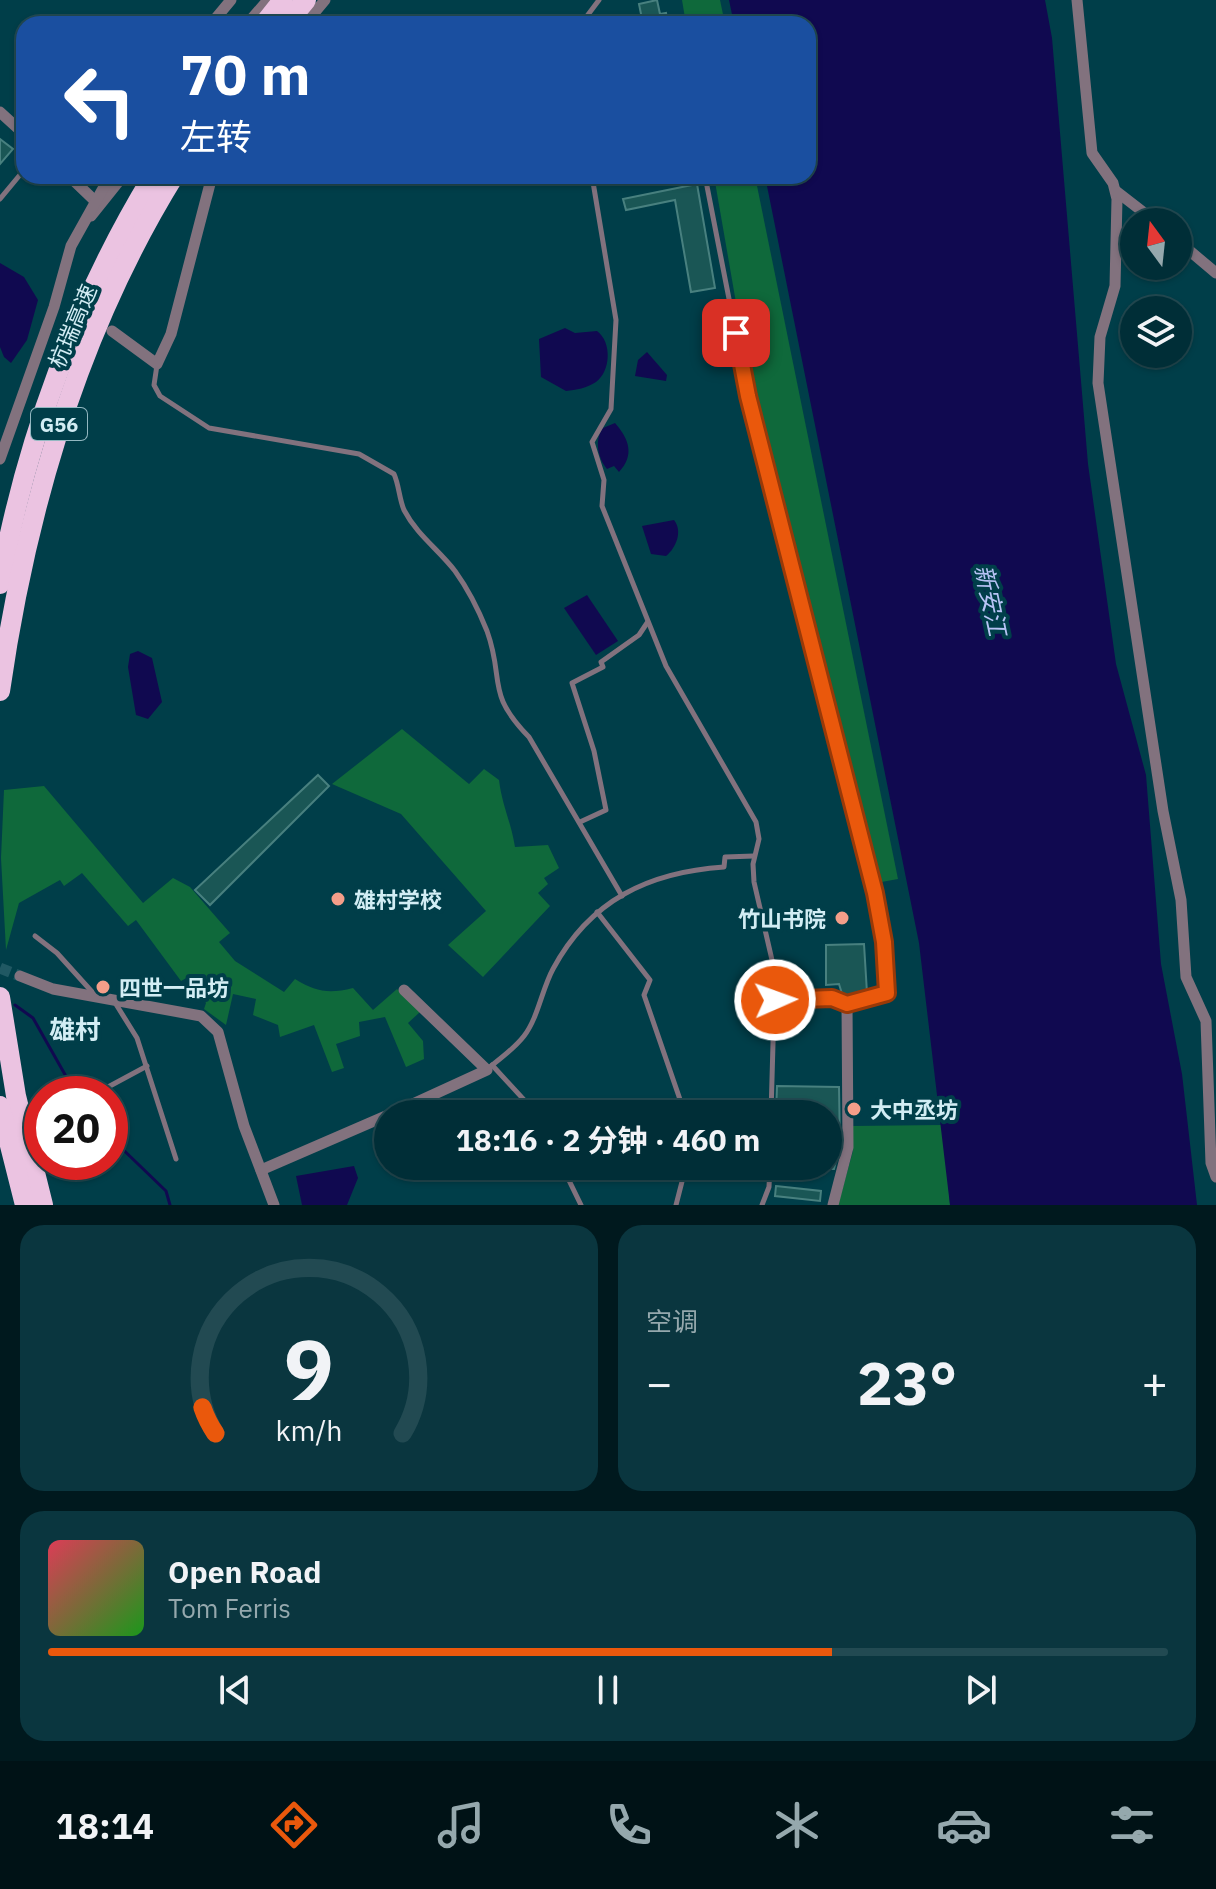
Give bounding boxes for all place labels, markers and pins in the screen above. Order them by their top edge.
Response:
pin [702,299,770,367]
place label: 雄村学校 [354,885,442,914]
marker: 雄村学校 [329,890,347,908]
place label: 竹山书院 [738,904,826,933]
marker: 竹山书院 [833,909,851,927]
place label: 四世一品坊 [119,973,229,1002]
marker: 四世一品坊 [94,978,112,996]
place label: 大中丞坊 [870,1095,958,1124]
marker: 大中丞坊 [845,1100,863,1118]

